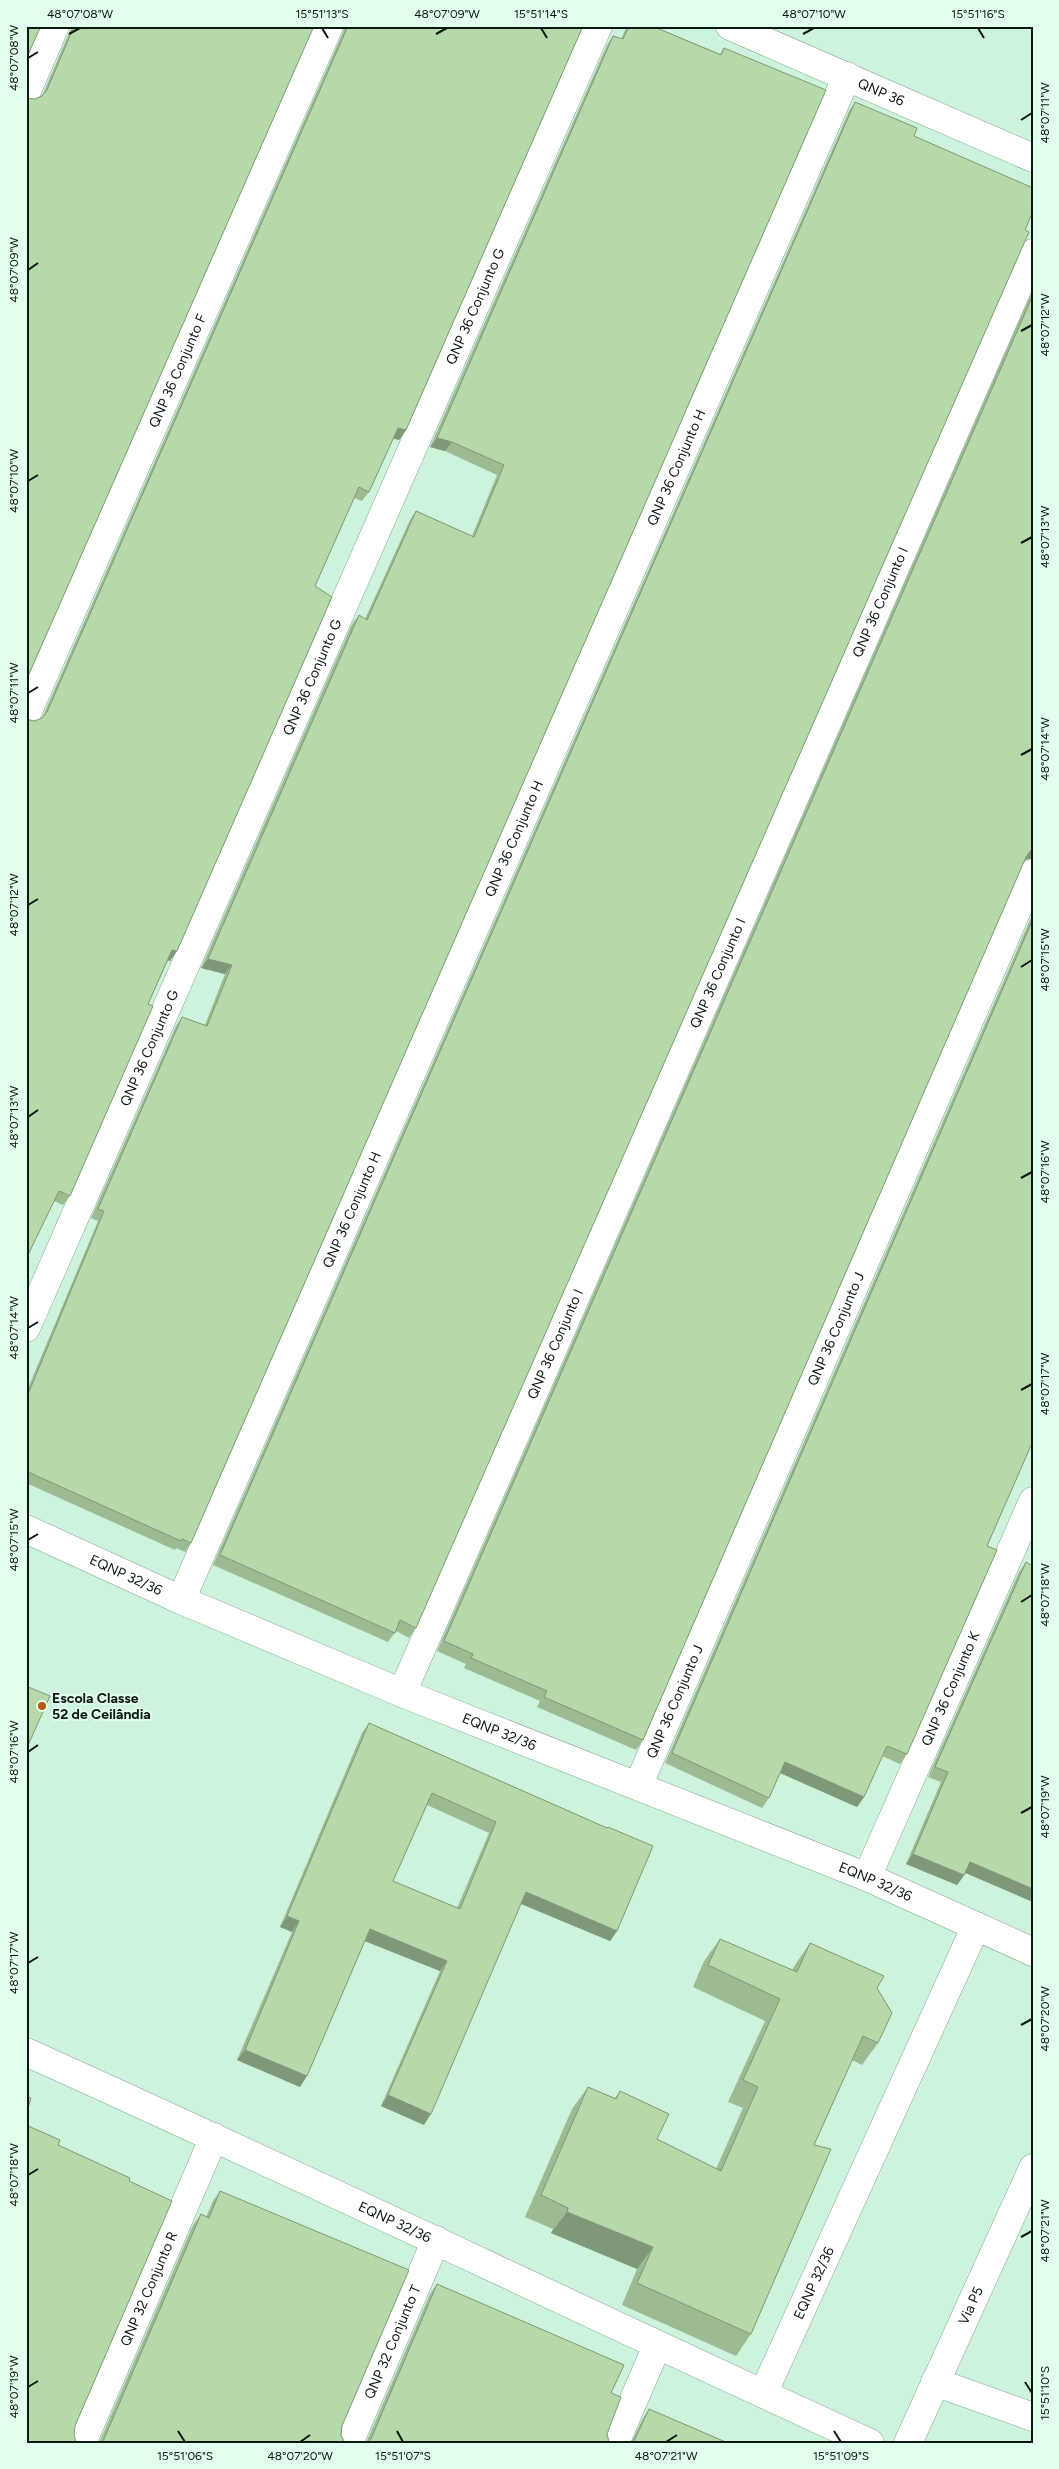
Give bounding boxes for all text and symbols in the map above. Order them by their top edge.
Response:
text: 48°07'08"W [47,7,114,21]
text: 15°51'13"S [295,7,349,21]
text: 48°07'09"W [414,7,480,21]
text: 15°51'14"S [514,7,568,21]
text: 48°07'10"W [782,7,846,21]
text: 15°51'16"S [951,7,1005,21]
text: 48°07'08"W [7,24,21,91]
street label: QNP 36 [855,74,907,109]
text: 48°07'11"W [1038,82,1052,144]
text: 48°07'09"W [7,237,21,303]
street label: QNP 36 Conjunto G [442,245,508,367]
text: 48°07'12"W [1038,293,1052,356]
street label: QNP 36 Conjunto F [145,311,210,430]
street label: QNP 36 Conjunto H [643,407,709,528]
text: 48°07'10"W [7,449,21,513]
text: 48°07'13"W [1038,505,1052,568]
street label: QNP 36 Conjunto I [848,544,912,660]
street label: QNP 36 Conjunto G [279,616,345,738]
text: 48°07'11"W [7,662,21,724]
text: 48°07'14"W [1038,717,1052,781]
street label: QNP 36 Conjunto H [481,778,547,899]
text: 48°07'12"W [7,873,21,936]
street label: QNP 36 Conjunto I [686,915,749,1031]
text: 48°07'15"W [1038,928,1052,992]
street label: QNP 36 Conjunto G [116,987,182,1109]
text: 48°07'13"W [7,1085,21,1148]
text: 48°07'16"W [1038,1140,1052,1203]
street label: QNP 36 Conjunto H [319,1149,384,1270]
street label: QNP 36 Conjunto J [804,1270,868,1388]
street label: QNP 36 Conjunto I [523,1286,586,1402]
text: 48°07'14"W [7,1296,21,1360]
text: 48°07'17"W [1038,1352,1052,1415]
text: 48°07'15"W [7,1508,21,1572]
street label: EQNP 32/36 [87,1551,165,1599]
text: 48°07'18"W [1038,1563,1052,1627]
street label: QNP 36 Conjunto K [918,1628,983,1748]
street label: QNP 36 Conjunto J [643,1642,707,1761]
place label: Escola Classe 52 de Ceilândia [52,1690,151,1723]
marker: Escola Classe 52 de Ceilândia [36,1700,48,1712]
street label: EQNP 32/36 [460,1709,539,1754]
text: 48°07'16"W [7,1720,21,1783]
text: 48°07'19"W [1038,1775,1052,1838]
street label: EQNP 32/36 [837,1858,915,1905]
text: 48°07'17"W [7,1931,21,1994]
text: 48°07'20"W [1038,1986,1052,2052]
text: 48°07'18"W [7,2143,21,2207]
street label: EQNP 32/36 [356,2197,434,2246]
text: 48°07'21"W [1038,2199,1052,2262]
street label: QNP 32 Conjunto R [116,2229,181,2349]
street label: EQNP 32/36 [790,2244,837,2322]
street label: QNP 32 Conjunto T [360,2282,424,2401]
street label: Via P5 [955,2284,986,2327]
text: 48°07'19"W [7,2355,21,2418]
text: 15°51'10"S [1038,2366,1052,2420]
text: 15°51'06"S [157,2449,213,2463]
text: 48°07'20"W [267,2449,333,2463]
text: 15°51'07"S [375,2449,431,2463]
text: 48°07'21"W [635,2449,698,2463]
text: 15°51'09"S [813,2449,869,2463]

